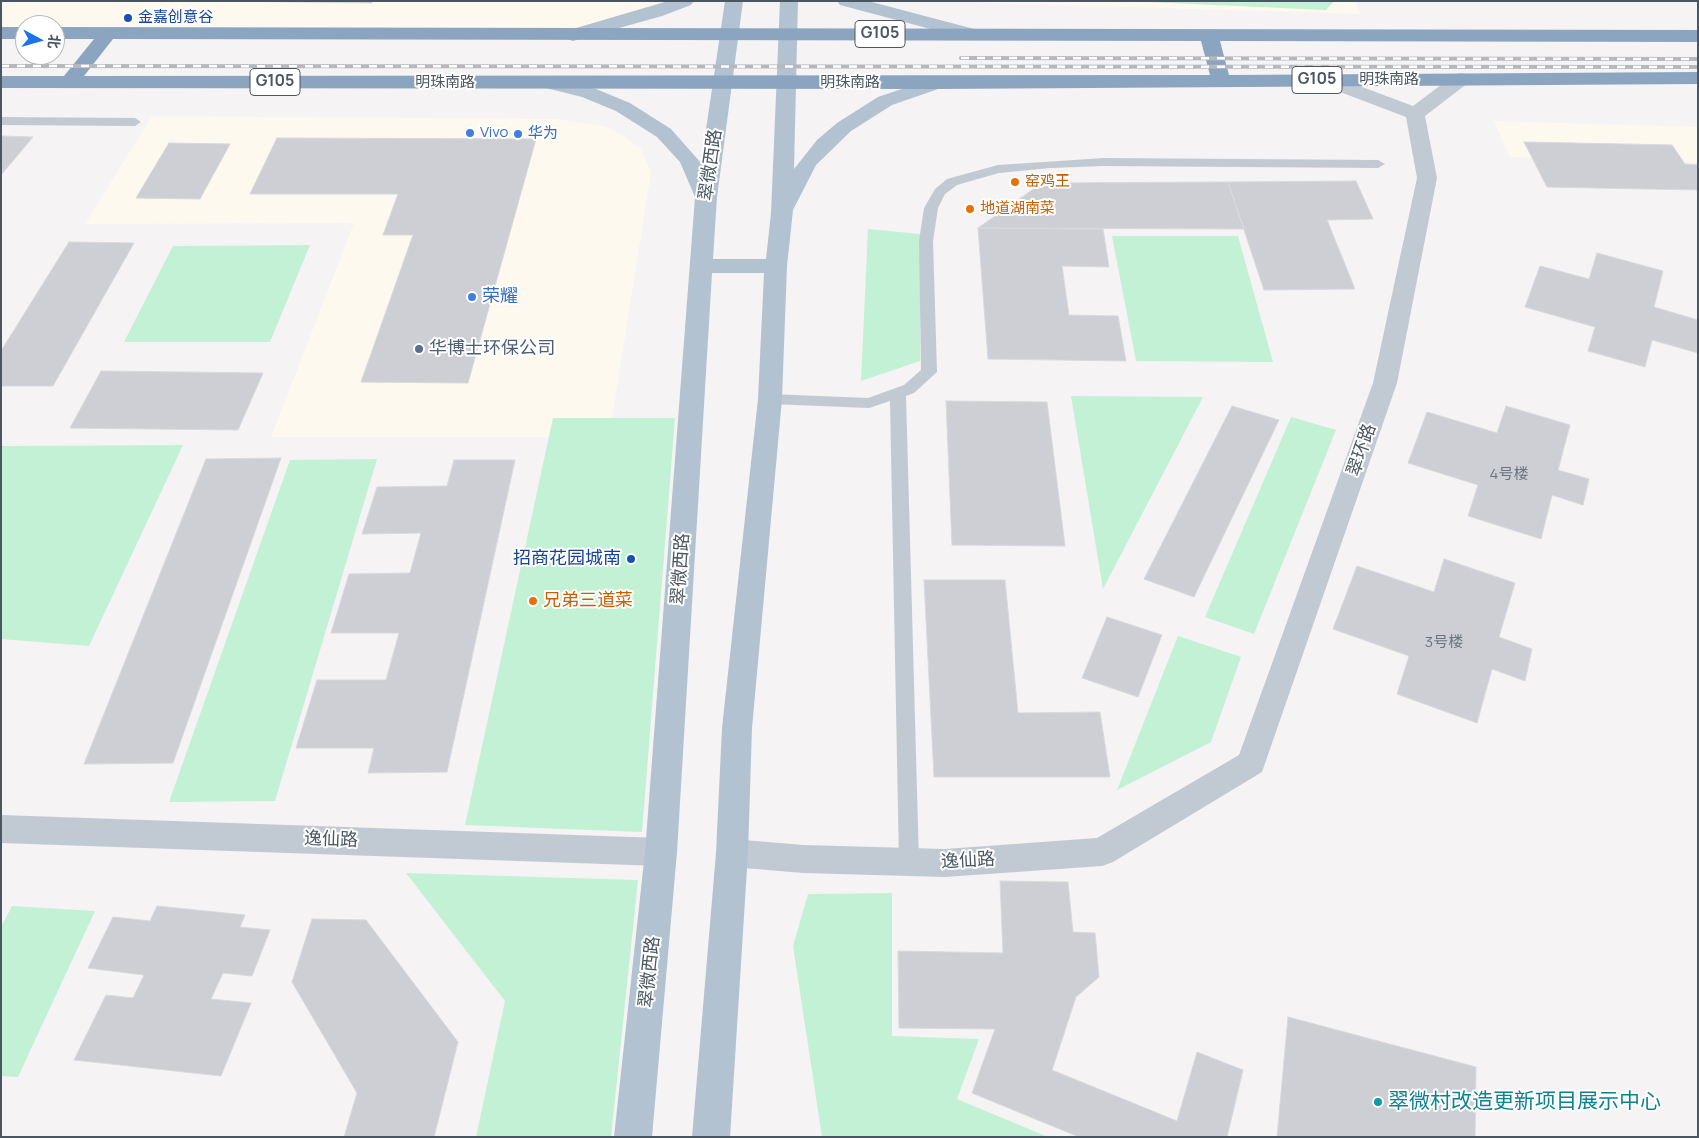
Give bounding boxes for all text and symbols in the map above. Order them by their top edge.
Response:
place label: 金嘉创意谷 [138,9,213,27]
marker: 金嘉创意谷 [122,12,134,24]
north arrow [15,15,65,65]
road number: G105 [855,20,905,48]
text: 北 [44,34,65,49]
road number: G105 [1292,66,1342,94]
road number: G105 [250,68,300,95]
street label: 明珠南路 [1359,71,1419,89]
street label: 明珠南路 [415,74,475,92]
street label: 明珠南路 [820,74,880,92]
place label: Vivo [480,124,508,142]
place label: 华为 [528,125,558,143]
marker: Vivo [464,127,476,139]
marker: 华为 [512,128,524,140]
street label: 翠微西路 [695,128,727,202]
place label: 窑鸡王 [1025,173,1070,191]
marker: 窑鸡王 [1009,176,1021,188]
place label: 地道湖南菜 [980,200,1055,218]
marker: 地道湖南菜 [964,203,976,215]
place label: 荣耀 [482,286,518,308]
marker: 荣耀 [466,291,478,303]
place label: 华博士环保公司 [429,338,555,360]
marker: 华博士环保公司 [413,343,425,355]
street label: 翠环路 [1343,421,1381,479]
house number: 4号楼 [1490,466,1528,484]
street label: 翠微西路 [668,532,694,606]
place label: 招商花园城南 [513,548,621,570]
marker: 招商花园城南 [625,553,637,565]
place label: 兄弟三道菜 [543,590,633,612]
marker: 兄弟三道菜 [527,595,539,607]
house number: 3号楼 [1425,634,1463,652]
street label: 逸仙路 [304,828,358,852]
street label: 逸仙路 [940,849,996,873]
street label: 翠微西路 [635,935,665,1009]
place label: 翠微村改造更新项目展示中心 [1388,1089,1661,1115]
marker: 翠微村改造更新项目展示中心 [1372,1096,1384,1108]

